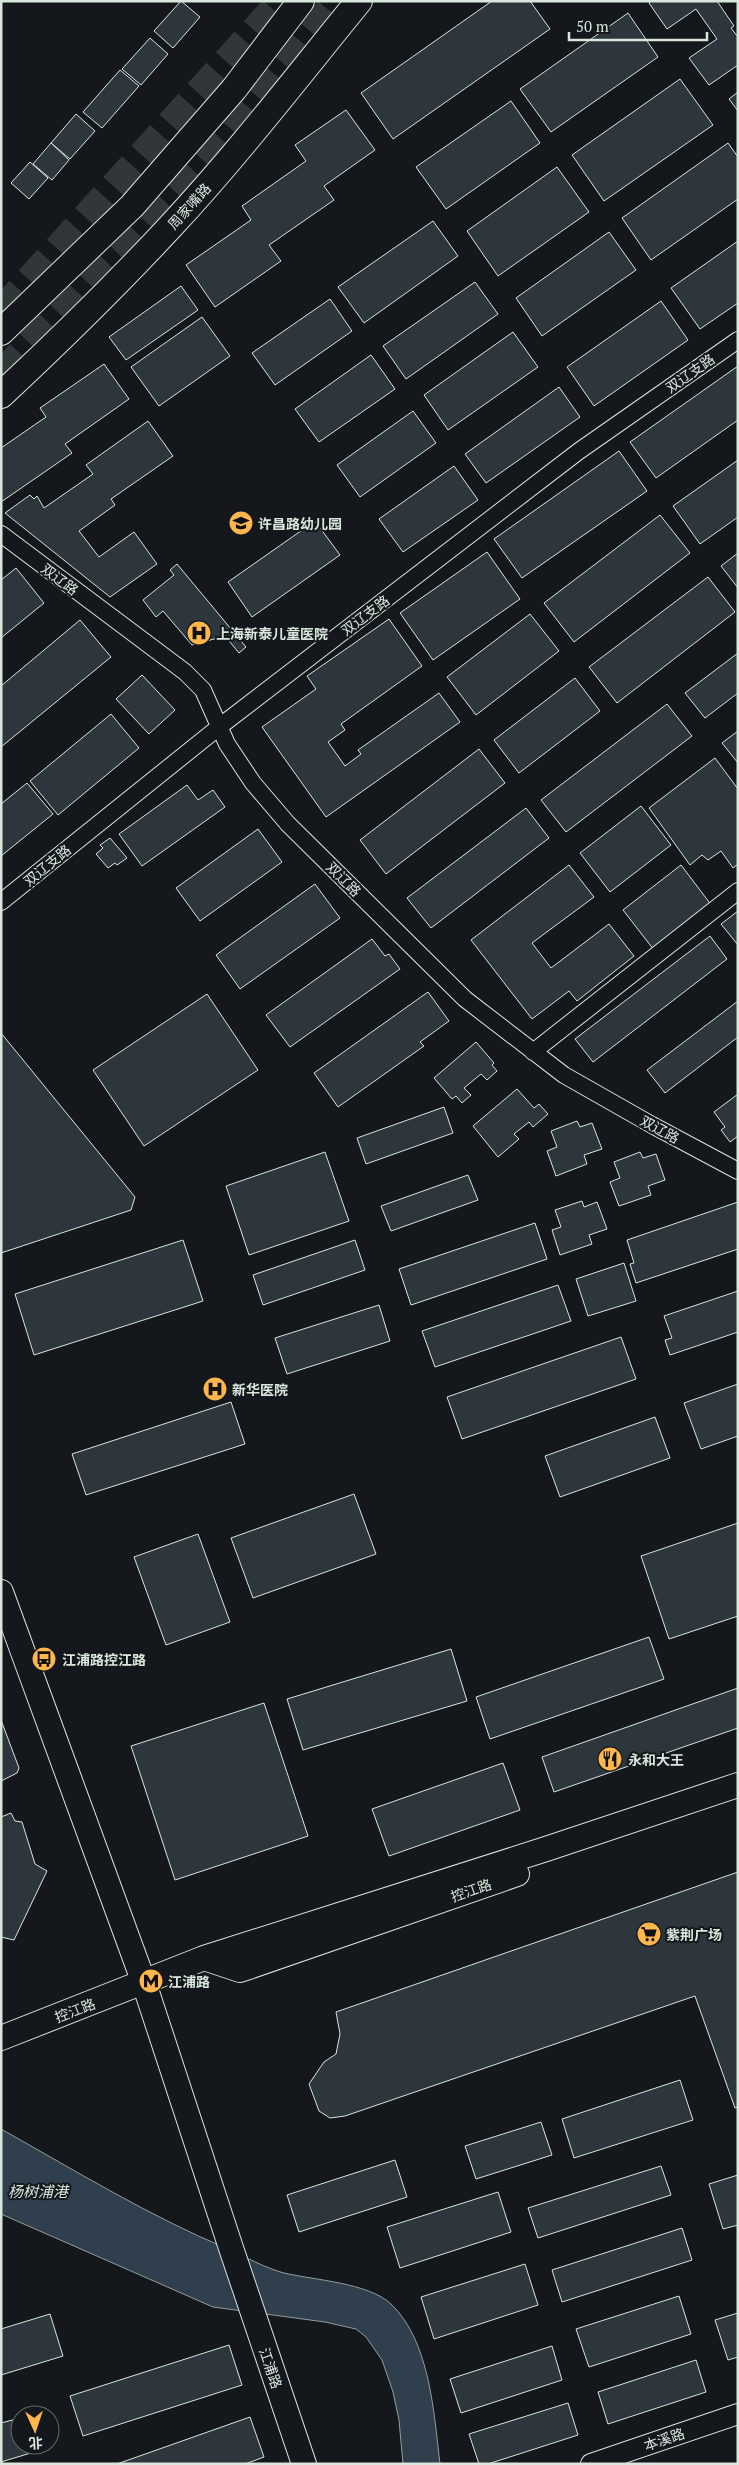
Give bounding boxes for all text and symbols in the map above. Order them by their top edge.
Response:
scale bar [569,10,706,42]
text: 50 m [576,16,609,36]
street label: 周家嘴路 [163,179,215,233]
street label: 双辽支路 [662,349,718,397]
school or university icon: 许昌路幼儿园 [228,510,254,536]
place label: 许昌路幼儿园 [258,514,342,533]
street label: 双辽路 [38,559,82,599]
street label: 双辽支路 [337,591,393,639]
hospital icon: 上海新泰儿童医院 [186,620,212,646]
place label: 上海新泰儿童医院 [216,624,328,643]
street label: 双辽支路 [19,840,75,890]
street label: 双辽路 [322,857,366,901]
street label: 双辽路 [637,1111,683,1147]
hospital icon: 新华医院 [202,1376,228,1402]
place label: 新华医院 [232,1380,288,1399]
bus stop icon: 江浦路控江路 [31,1646,57,1672]
place label: 江浦路控江路 [62,1650,146,1669]
restaurant icon: 永和大王 [597,1746,623,1772]
place label: 永和大王 [628,1750,684,1769]
street label: 控江路 [448,1874,494,1906]
supermarket icon: 紫荆广场 [636,1921,662,1947]
place label: 紫荆广场 [666,1925,722,1944]
metro station icon: 江浦路 [138,1968,164,1994]
place label: 江浦路 [168,1972,210,1991]
street label: 控江路 [52,1994,98,2026]
water label: 杨树浦港 [8,2181,70,2201]
street label: 江浦路 [255,2345,287,2391]
north arrow [10,2405,60,2455]
street label: 本溪路 [641,2423,687,2455]
text: 北 [28,2434,43,2453]

